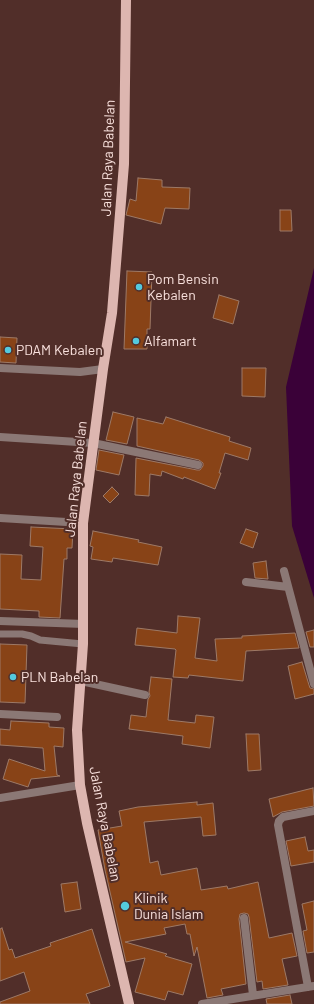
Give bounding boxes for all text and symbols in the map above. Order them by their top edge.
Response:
street label: Jalan Raya Babelan [98,99,118,217]
place label: Pom Bensin Kebalen [147,271,219,304]
marker: Pom Bensin Kebalen [134,282,144,292]
place label: Alfamart [144,333,197,349]
marker: Alfamart [131,336,141,346]
place label: PDAM Kebalen [16,342,103,358]
marker: PDAM Kebalen [3,345,13,355]
street label: Jalan Raya Babelan [62,420,90,538]
place label: PLN Babelan [21,669,98,685]
marker: PLN Babelan [8,672,18,682]
street label: Jalan Raya Babelan [86,765,124,883]
place label: Klinik Dunia Islam [134,890,203,922]
marker: Klinik Dunia Islam [119,900,131,912]

